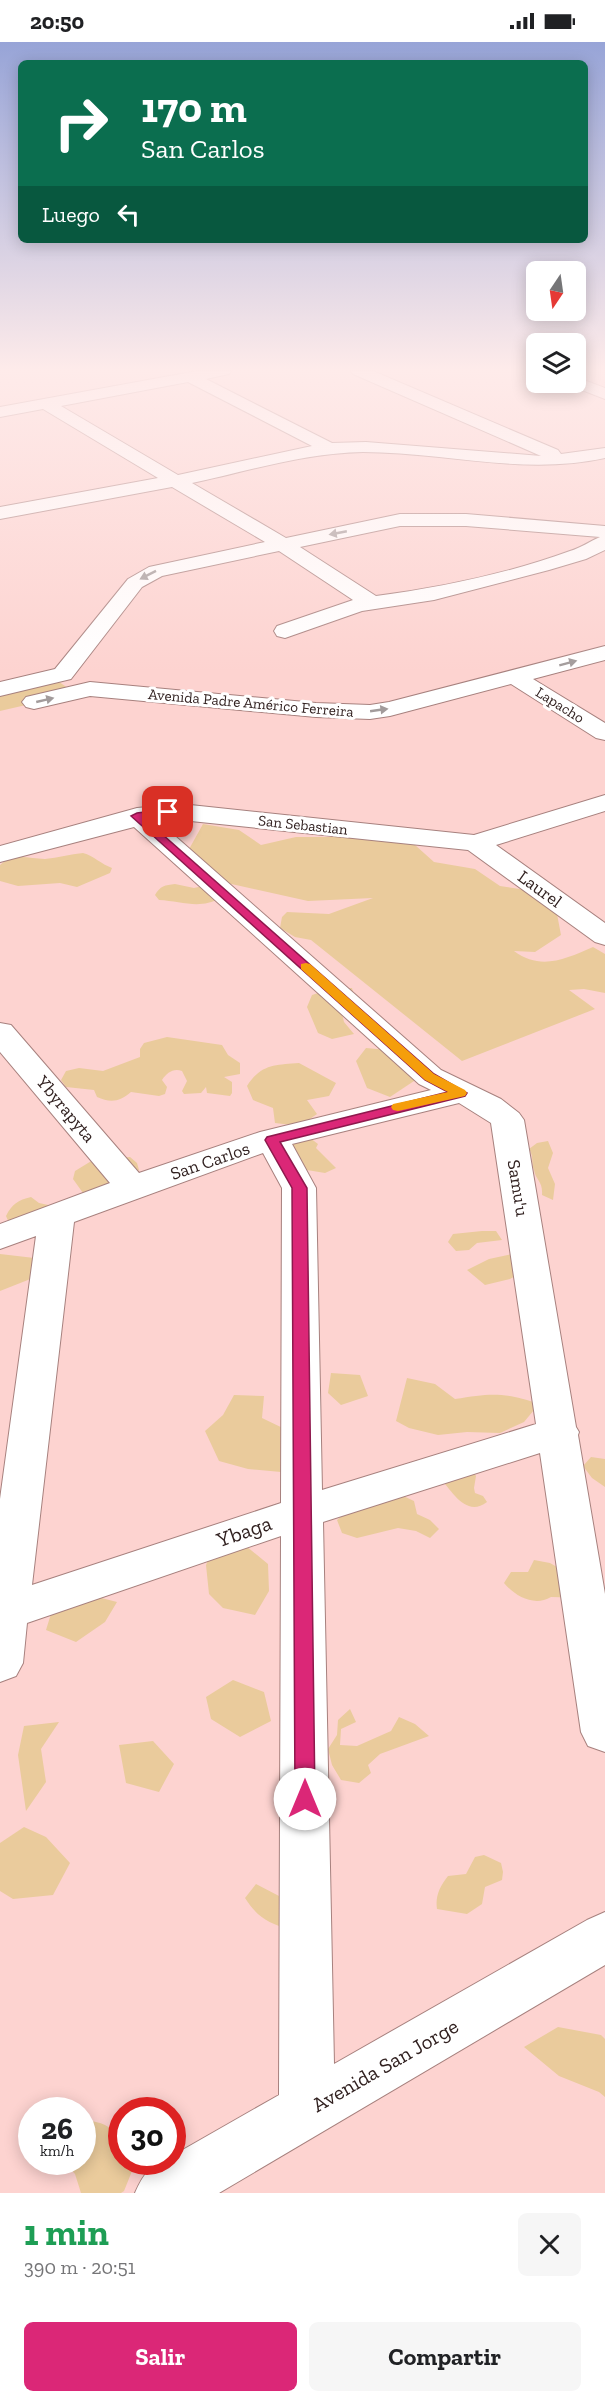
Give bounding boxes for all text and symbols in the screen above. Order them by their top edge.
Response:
text: 20:50 [30,8,84,35]
text: 170 m [141,82,247,133]
icon: right [42,84,120,162]
text: San Carlos [141,133,265,165]
icon: left [112,198,145,231]
text: Luego [42,201,100,228]
north arrow [526,261,586,321]
map controls [526,261,586,393]
button: layers [526,333,586,393]
one-way arrow [329,529,348,538]
one-way arrow [140,571,157,580]
one-way arrow [559,657,577,667]
street label: Lapacho [532,683,588,727]
street label: Avenida Padre Américo Ferreira [147,685,355,721]
one-way arrow [36,694,54,704]
one-way arrow [369,706,388,715]
pin [142,786,193,837]
icon: arrive [151,795,184,828]
street label: San Sebastian [257,811,349,839]
street label: Laurel [514,866,567,913]
street label: Ybyrapyta [31,1070,100,1147]
street label: San Carlos [167,1137,253,1185]
street label: Samu'u [503,1158,533,1218]
street label: Ybaga [212,1510,275,1552]
position arrow [273,1767,337,1831]
street label: Avenida San Jorge [307,2013,463,2117]
speed limit sign: 30 [108,2097,186,2175]
text: 26 [41,2111,73,2147]
text: km/h [40,2142,74,2160]
text: 1 min [24,2211,109,2254]
button: close [518,2213,581,2276]
text: 390 m · 20:51 [24,2255,135,2279]
button: Salir [24,2322,297,2391]
button: Compartir [309,2322,581,2391]

